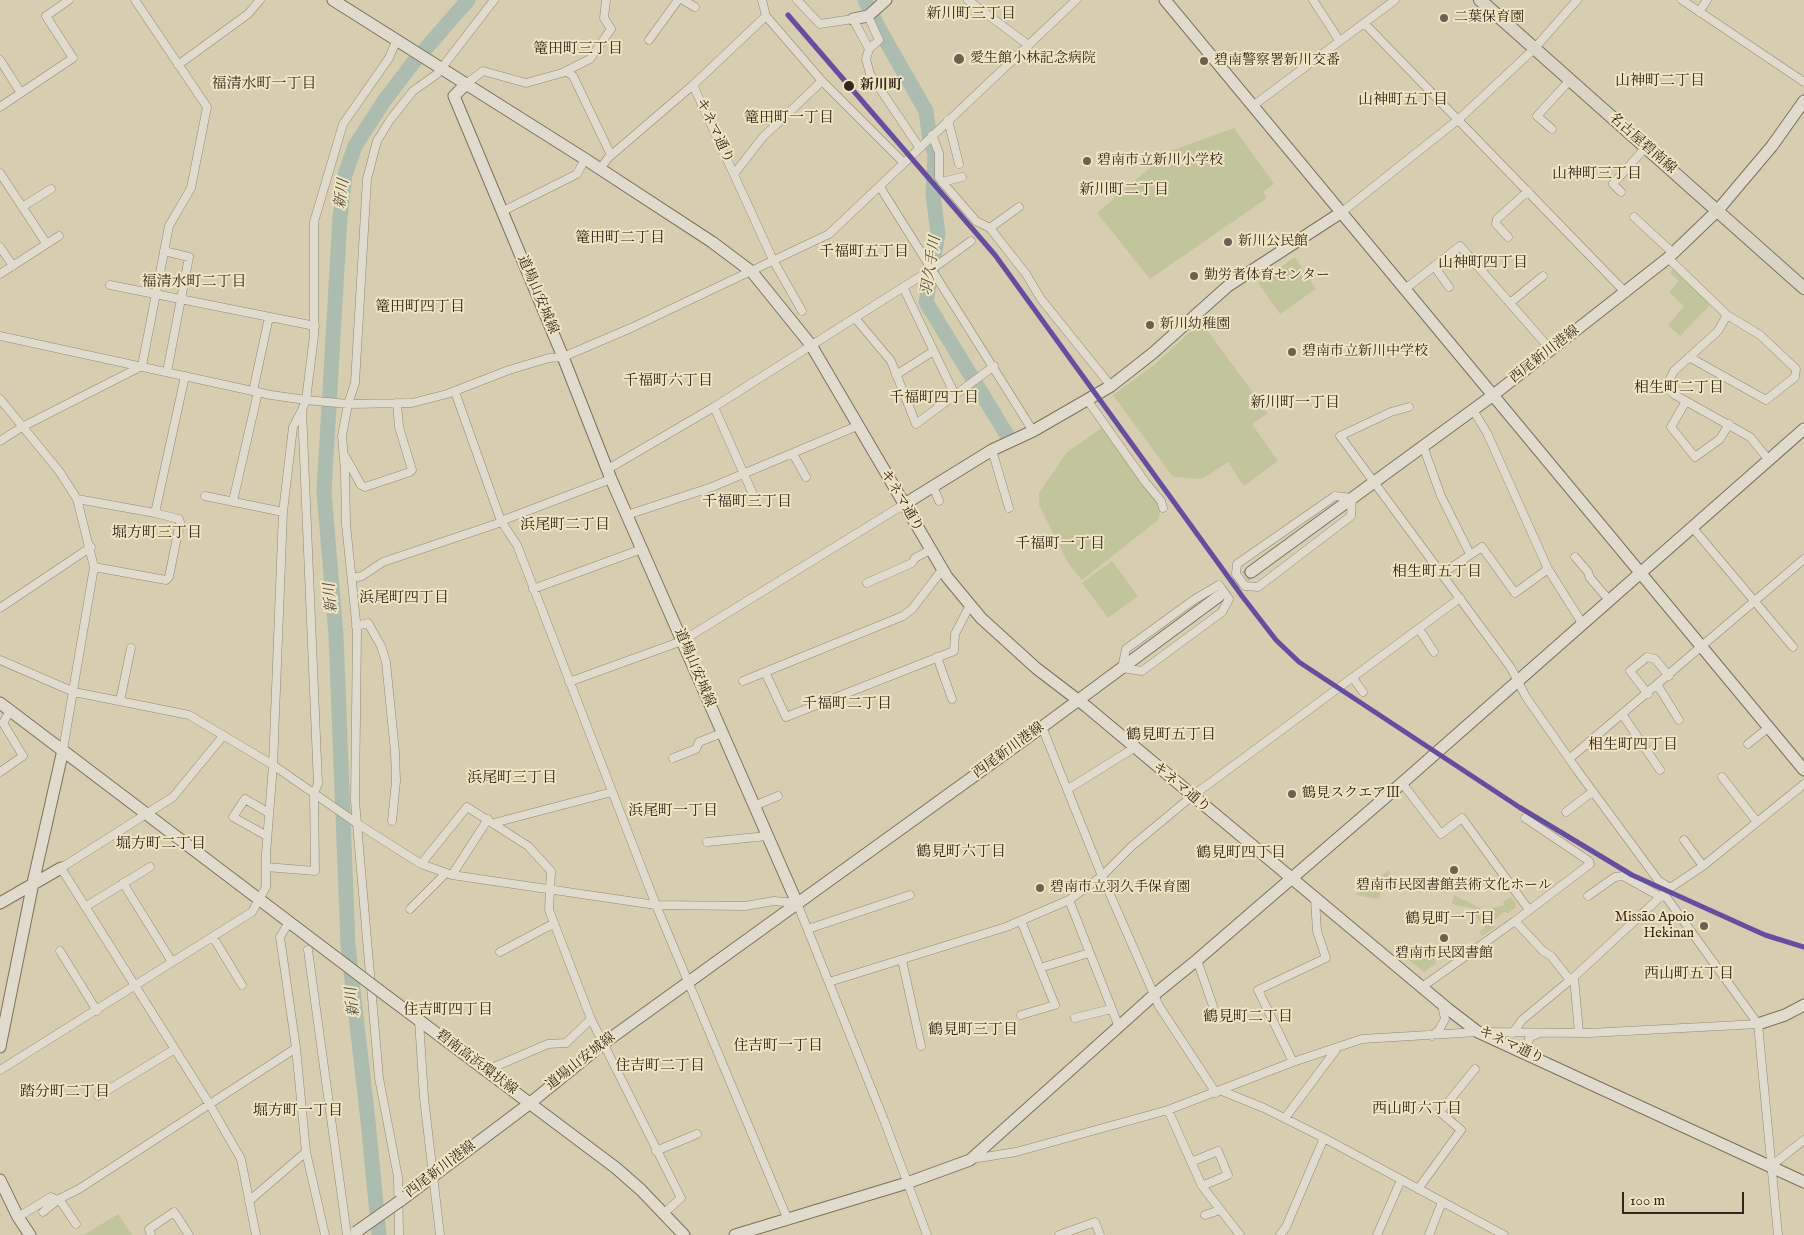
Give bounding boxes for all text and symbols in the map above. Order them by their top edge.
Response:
district label: 新川町三丁目 [926,6,1016,24]
place label: 二葉保育園 [1454,10,1524,26]
marker: 二葉保育園 [1438,12,1450,24]
district label: 篭田町三丁目 [533,41,623,59]
place label: 愛生館小林記念病院 [970,51,1096,67]
marker: 愛生館小林記念病院 [952,52,966,66]
place label: 碧南警察署新川交番 [1214,53,1340,69]
marker: 碧南警察署新川交番 [1198,55,1210,67]
district label: 山神町二丁目 [1615,73,1705,91]
district label: 福清水町一丁目 [212,76,316,94]
place label: 新川町 [860,78,902,94]
marker: 新川町 [842,79,856,93]
district label: 山神町五丁目 [1358,92,1448,110]
street label: キネマ通り [692,96,736,166]
district label: 篭田町一丁目 [744,110,834,128]
street label: 名古屋碧南線 [1605,110,1679,178]
place label: 碧南市立新川小学校 [1097,153,1223,169]
marker: 碧南市立新川小学校 [1081,155,1093,167]
district label: 山神町三丁目 [1552,166,1642,184]
water label: 新川 [332,178,354,210]
district label: 新川町二丁目 [1079,182,1169,200]
district label: 篭田町二丁目 [575,230,665,248]
place label: 新川公民館 [1238,234,1308,250]
water label: 羽久手川 [918,235,946,297]
marker: 新川公民館 [1222,236,1234,248]
district label: 千福町五丁目 [819,244,909,262]
street label: 道場山安城線 [513,253,561,337]
district label: 山神町四丁目 [1438,255,1528,273]
place label: 勤労者体育センター [1204,268,1330,284]
marker: 勤労者体育センター [1188,270,1200,282]
district label: 福清水町二丁目 [142,274,246,292]
district label: 篭田町四丁目 [375,299,465,317]
place label: 新川幼稚園 [1160,317,1230,333]
marker: 新川幼稚園 [1144,319,1156,331]
street label: 西尾新川港線 [1507,323,1583,387]
place label: 碧南市立新川中学校 [1302,344,1428,360]
marker: 碧南市立新川中学校 [1286,346,1298,358]
district label: 千福町六丁目 [623,373,713,391]
district label: 相生町二丁目 [1634,380,1724,398]
district label: 千福町四丁目 [889,390,979,408]
district label: 新川町一丁目 [1250,395,1340,413]
street label: キネマ通り [876,467,926,535]
district label: 千福町三丁目 [702,494,792,512]
district label: 浜尾町二丁目 [520,517,610,535]
district label: 堀方町三丁目 [112,525,202,543]
district label: 千福町一丁目 [1015,536,1105,554]
district label: 相生町五丁目 [1392,564,1482,582]
water label: 新川 [322,582,342,614]
district label: 浜尾町四丁目 [359,590,449,608]
street label: 道場山安城線 [670,626,718,710]
district label: 千福町二丁目 [802,696,892,714]
street label: 西尾新川港線 [970,720,1048,782]
district label: 鶴見町五丁目 [1126,727,1216,745]
district label: 相生町四丁目 [1588,737,1678,755]
street label: キネマ通り [1149,759,1213,817]
district label: 浜尾町三丁目 [467,770,557,788]
place label: 鶴見スクエアⅢ [1302,786,1400,802]
marker: 鶴見スクエアⅢ [1286,788,1298,800]
district label: 浜尾町一丁目 [628,803,718,821]
district label: 堀方町二丁目 [116,836,206,854]
district label: 鶴見町六丁目 [916,844,1006,862]
district label: 鶴見町四丁目 [1196,845,1286,863]
marker: 碧南市民図書館芸術文化ホール [1448,864,1460,876]
place label: 碧南市民図書館芸術文化ホール [1356,878,1552,894]
place label: 碧南市立羽久手保育園 [1050,880,1190,896]
marker: 碧南市立羽久手保育園 [1034,882,1046,894]
place label: Missão Apoio Hekinan [1615,910,1694,942]
district label: 鶴見町一丁目 [1405,911,1495,929]
marker: Missão Apoio Hekinan [1698,920,1710,932]
marker: 碧南市民図書館 [1438,932,1450,944]
place label: 碧南市民図書館 [1395,946,1493,962]
district label: 西山町五丁目 [1644,966,1734,984]
water label: 新川 [343,986,365,1018]
district label: 住吉町四丁目 [403,1002,493,1020]
district label: 鶴見町二丁目 [1203,1009,1293,1027]
district label: 鶴見町三丁目 [928,1022,1018,1040]
street label: キネマ通り [1476,1024,1546,1068]
street label: 碧南高浜環状線 [432,1027,520,1099]
street label: 道場山安城線 [543,1030,619,1094]
district label: 住吉町一丁目 [733,1038,823,1056]
district label: 住吉町二丁目 [615,1058,705,1076]
district label: 踏分町二丁目 [20,1084,110,1102]
district label: 西山町六丁目 [1372,1101,1462,1119]
district label: 堀方町一丁目 [253,1103,343,1121]
street label: 西尾新川港線 [402,1138,480,1202]
scale bar [1624,1182,1746,1214]
text: 100 m [1630,1191,1665,1210]

